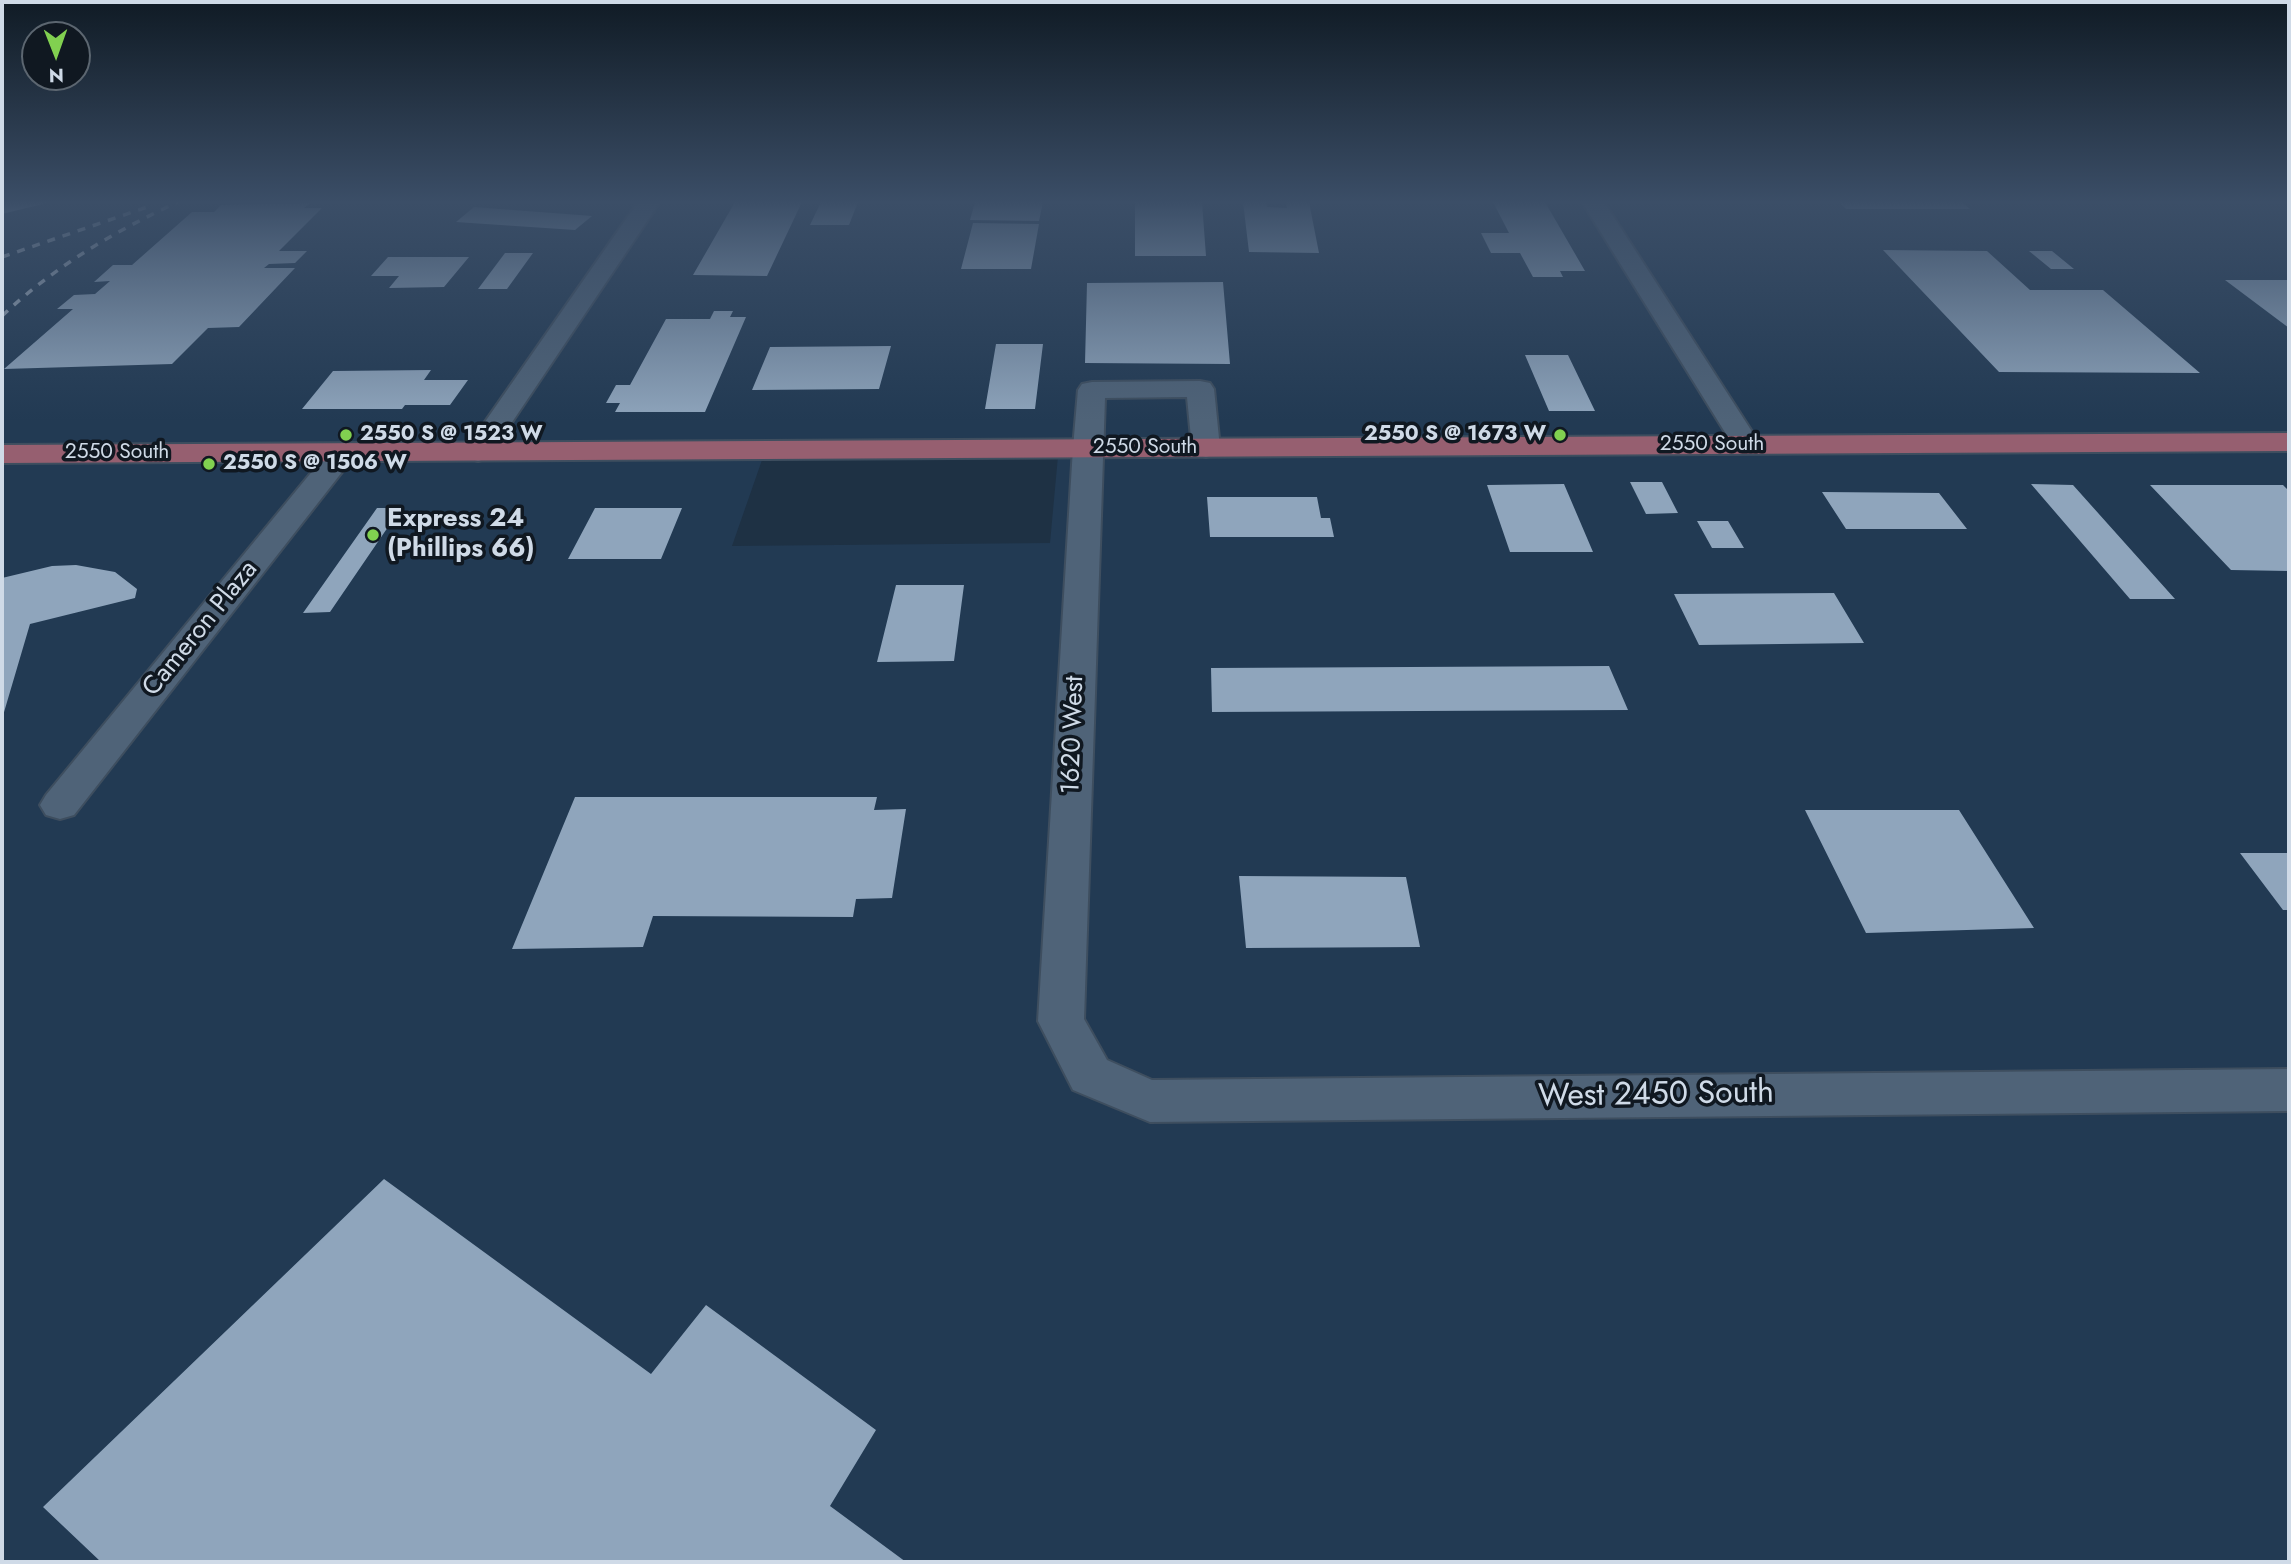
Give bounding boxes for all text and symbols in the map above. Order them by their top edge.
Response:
north arrow [21,21,91,91]
text: N [49,62,64,89]
place label: 2550 S @ 1523 W [360,422,543,448]
place label: 2550 S @ 1673 W [1364,422,1546,448]
marker: 2550 S @ 1523 W [338,427,354,443]
marker: 2550 S @ 1673 W [1552,427,1568,443]
street label: 2550 South [1660,432,1764,458]
street label: 2550 South [1093,435,1197,461]
street label: 2550 South [65,440,169,466]
place label: 2550 S @ 1506 W [223,451,407,477]
marker: 2550 S @ 1506 W [201,456,217,472]
place label: Express 24 (Phillips 66) [387,504,535,566]
marker: Express 24 (Phillips 66) [365,527,381,543]
street label: Cameron Plaza [137,555,265,703]
street label: 1620 West [1056,675,1092,795]
street label: West 2450 South [1538,1075,1774,1117]

